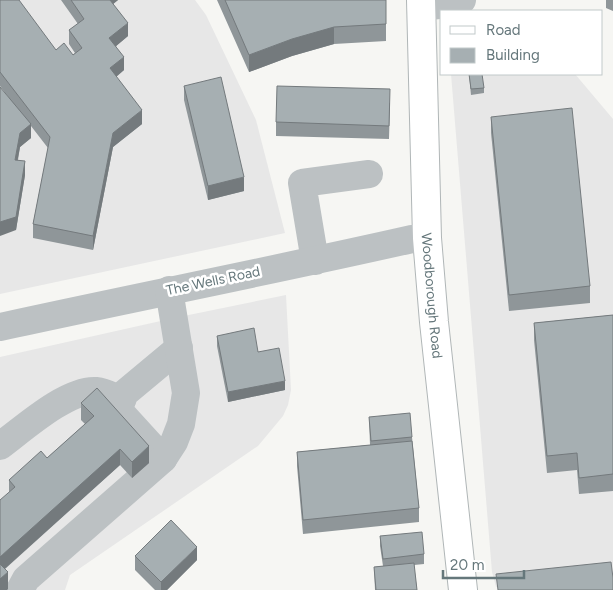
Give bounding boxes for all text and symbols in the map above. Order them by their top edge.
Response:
legend [440,10,603,75]
text: Road [486,21,521,39]
text: Building [486,46,540,64]
street label: Woodborough Road [418,232,446,359]
street label: The Wells Road [165,263,261,299]
scale bar [443,548,524,580]
text: 20 m [450,556,484,574]

